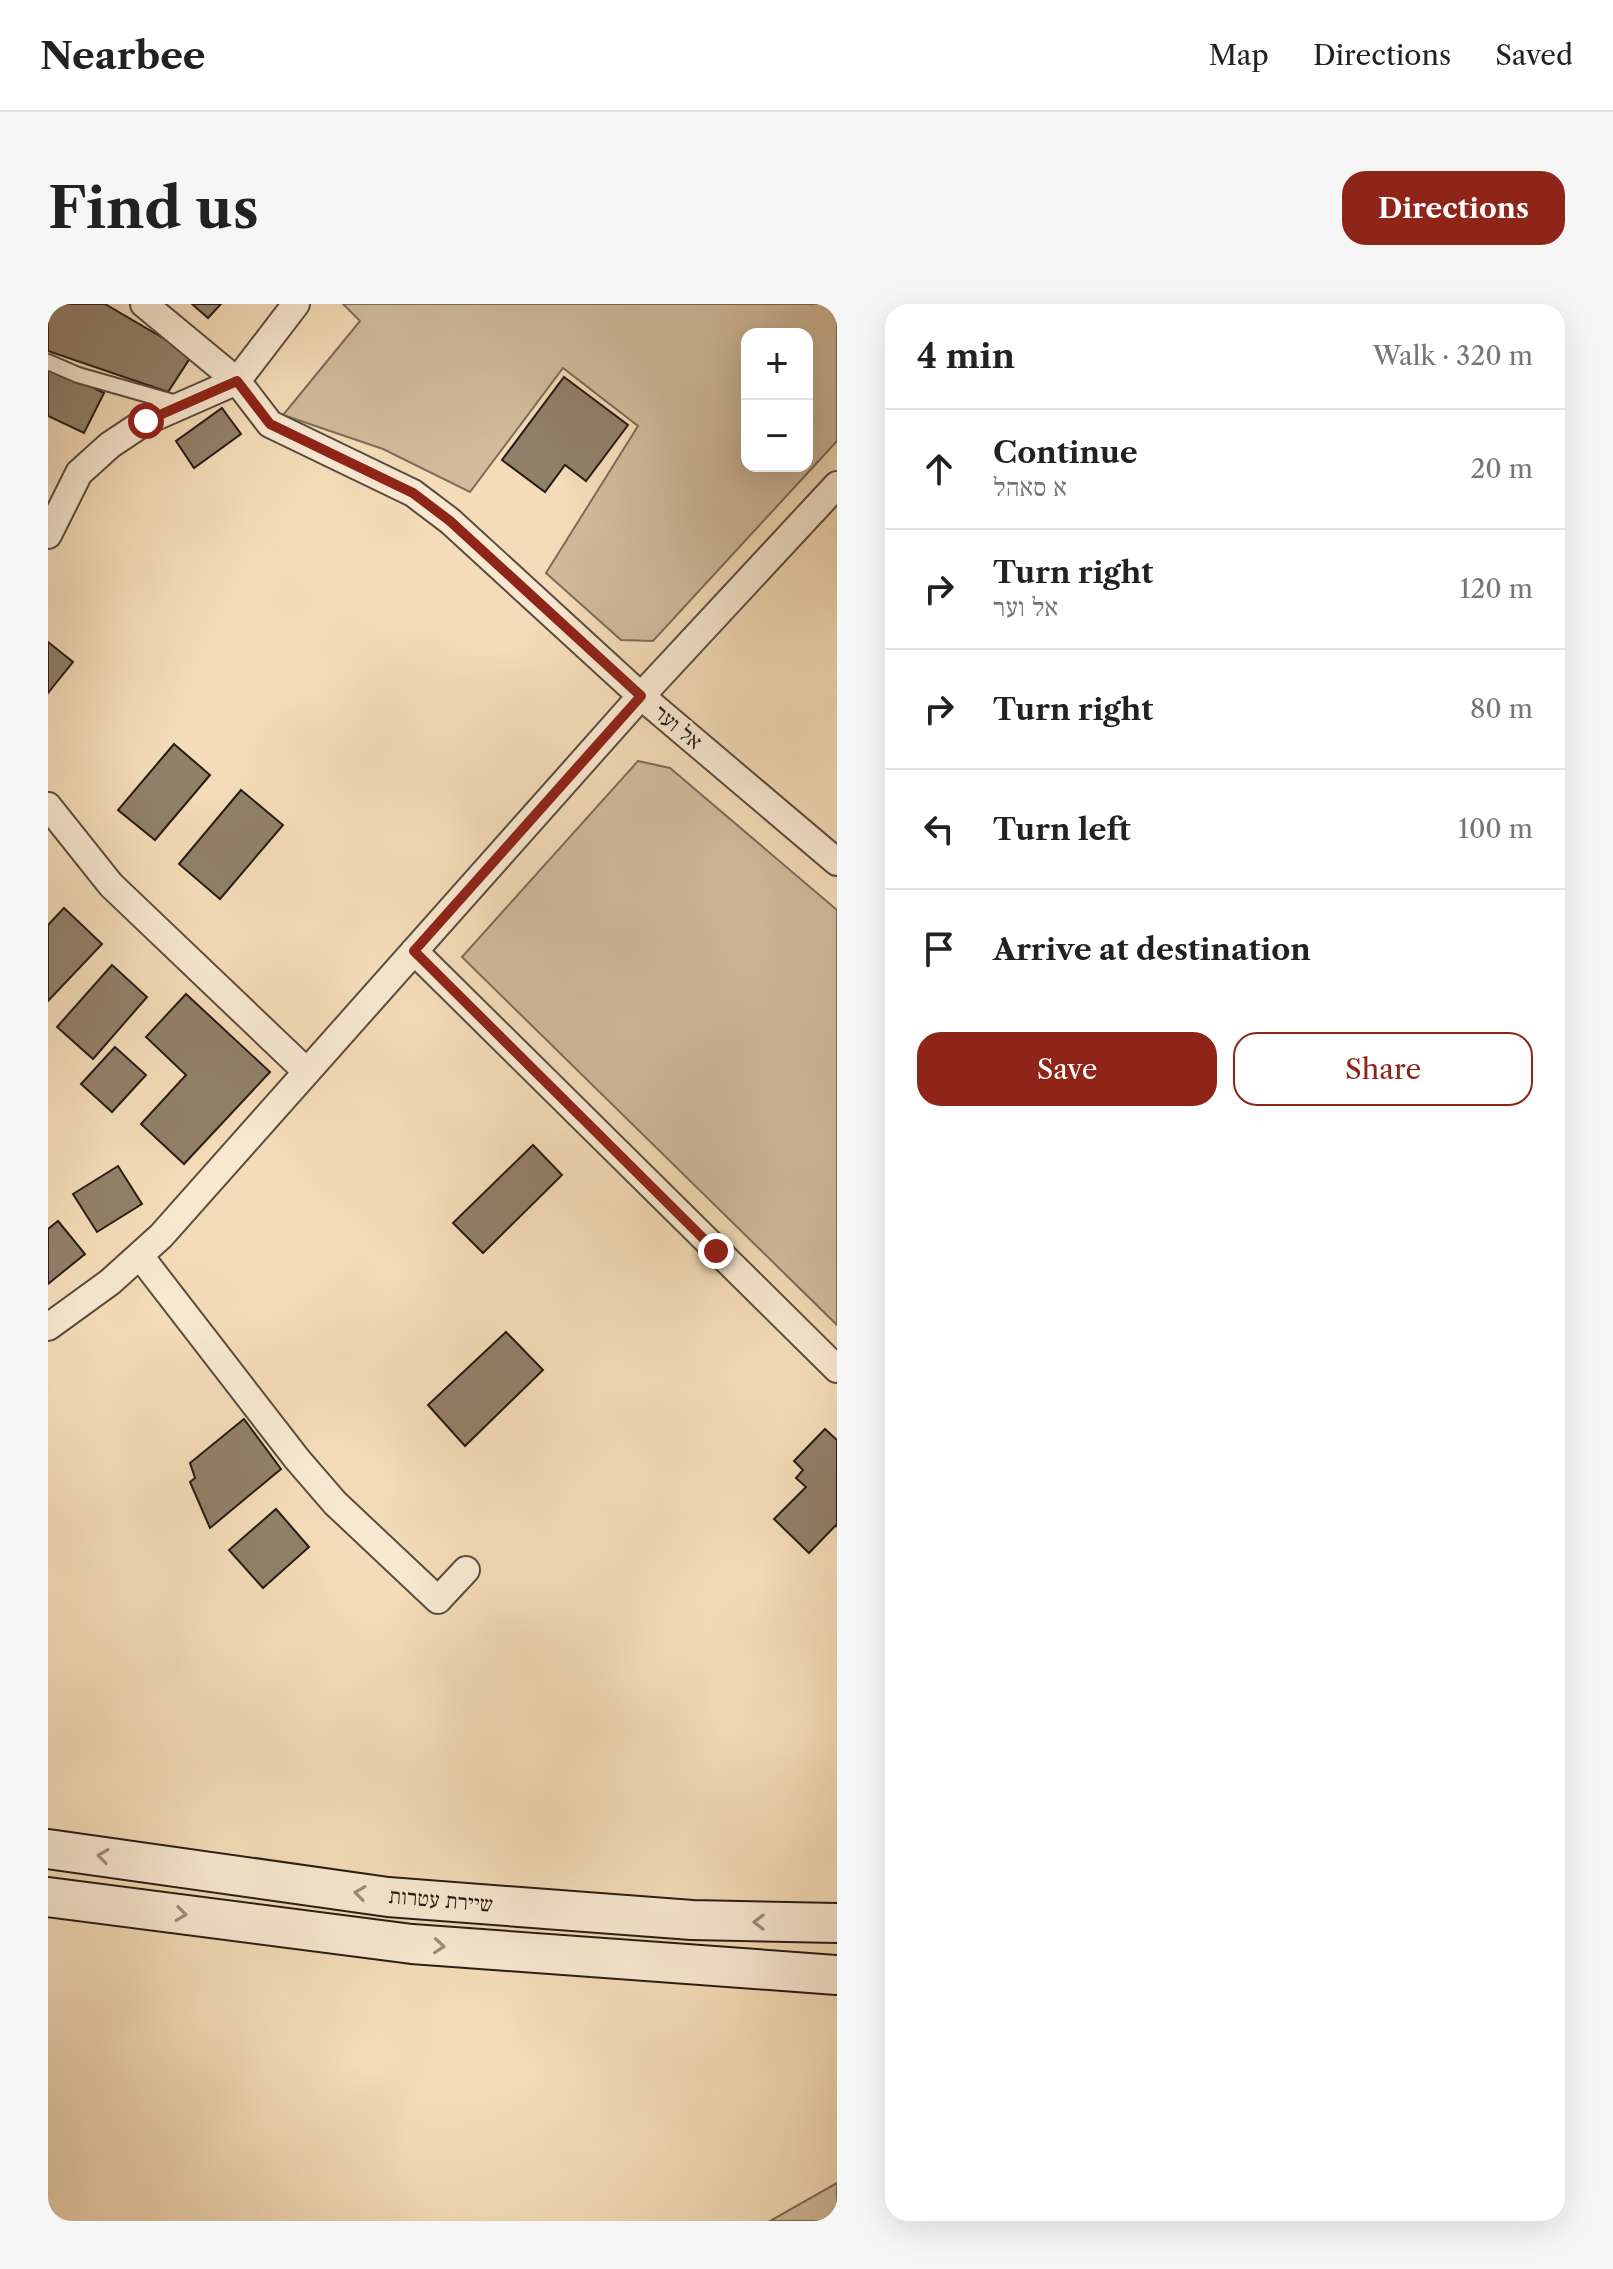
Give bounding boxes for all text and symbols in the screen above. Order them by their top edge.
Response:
text: Nearbee [40,32,206,79]
text: Map [1209,38,1269,72]
text: Directions [1313,38,1451,72]
text: Saved [1495,38,1573,72]
button: Directions [1342,171,1565,245]
text: Find us [48,174,259,243]
map controls [741,328,813,472]
button: + [741,328,813,400]
text: 4 min [917,335,1015,377]
text: Walk · 320 m [1373,340,1533,372]
button: − [741,400,813,472]
route start [128,403,164,439]
text: Continue [993,434,1138,471]
icon: ahead [917,447,961,491]
text: 20 m [1470,453,1533,485]
text: א סאהל [993,471,1067,503]
text: Turn right [993,554,1153,591]
icon: right [917,567,961,611]
text: 120 m [1459,573,1533,605]
text: אל וער [993,591,1058,623]
icon: right [917,687,961,731]
text: Turn right [993,691,1153,728]
text: 80 m [1470,693,1533,725]
street label: אל וער [648,699,708,755]
icon: left [917,807,961,851]
text: Turn left [993,811,1130,848]
text: 100 m [1458,813,1533,845]
icon: arrive [917,927,961,971]
text: Arrive at destination [993,931,1311,968]
button: Save [917,1032,1217,1106]
button: Share [1233,1032,1533,1106]
route end [698,1233,734,1269]
one-way arrow [96,1848,109,1865]
street label: שיירת עטרות [388,1882,494,1918]
one-way arrow [353,1885,367,1902]
one-way arrow [175,1906,188,1923]
one-way arrow [752,1913,765,1930]
one-way arrow [433,1937,446,1954]

